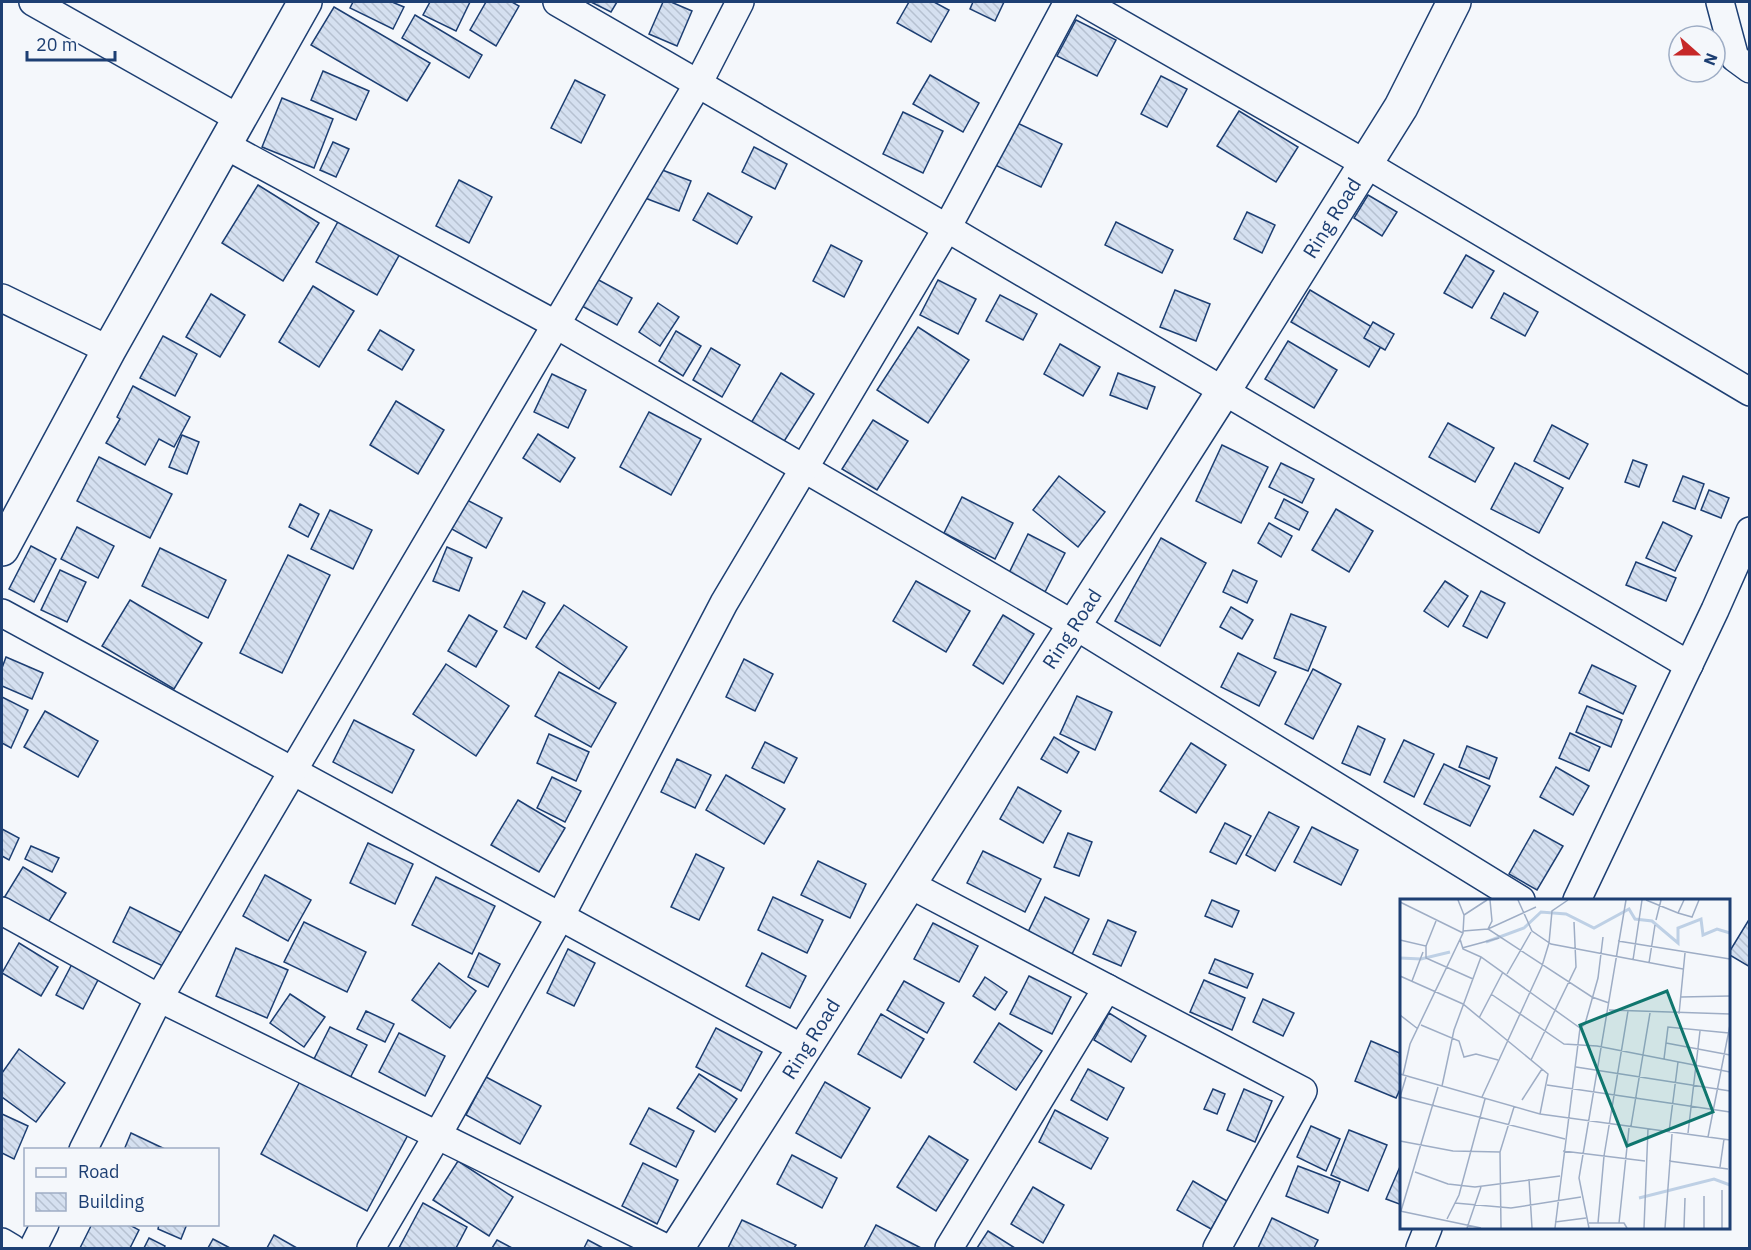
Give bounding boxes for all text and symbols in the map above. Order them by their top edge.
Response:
scale bar [27,24,116,62]
north arrow [1667,24,1727,84]
text: 20 m [36,33,78,56]
text: N [1700,50,1722,68]
street label: Ring Road [1296,172,1367,263]
street label: Ring Road [1036,583,1108,674]
inset map [1400,899,1730,1229]
street label: Ring Road [775,993,846,1084]
legend [24,1148,219,1226]
text: Road [78,1160,119,1183]
text: Building [78,1190,145,1213]

